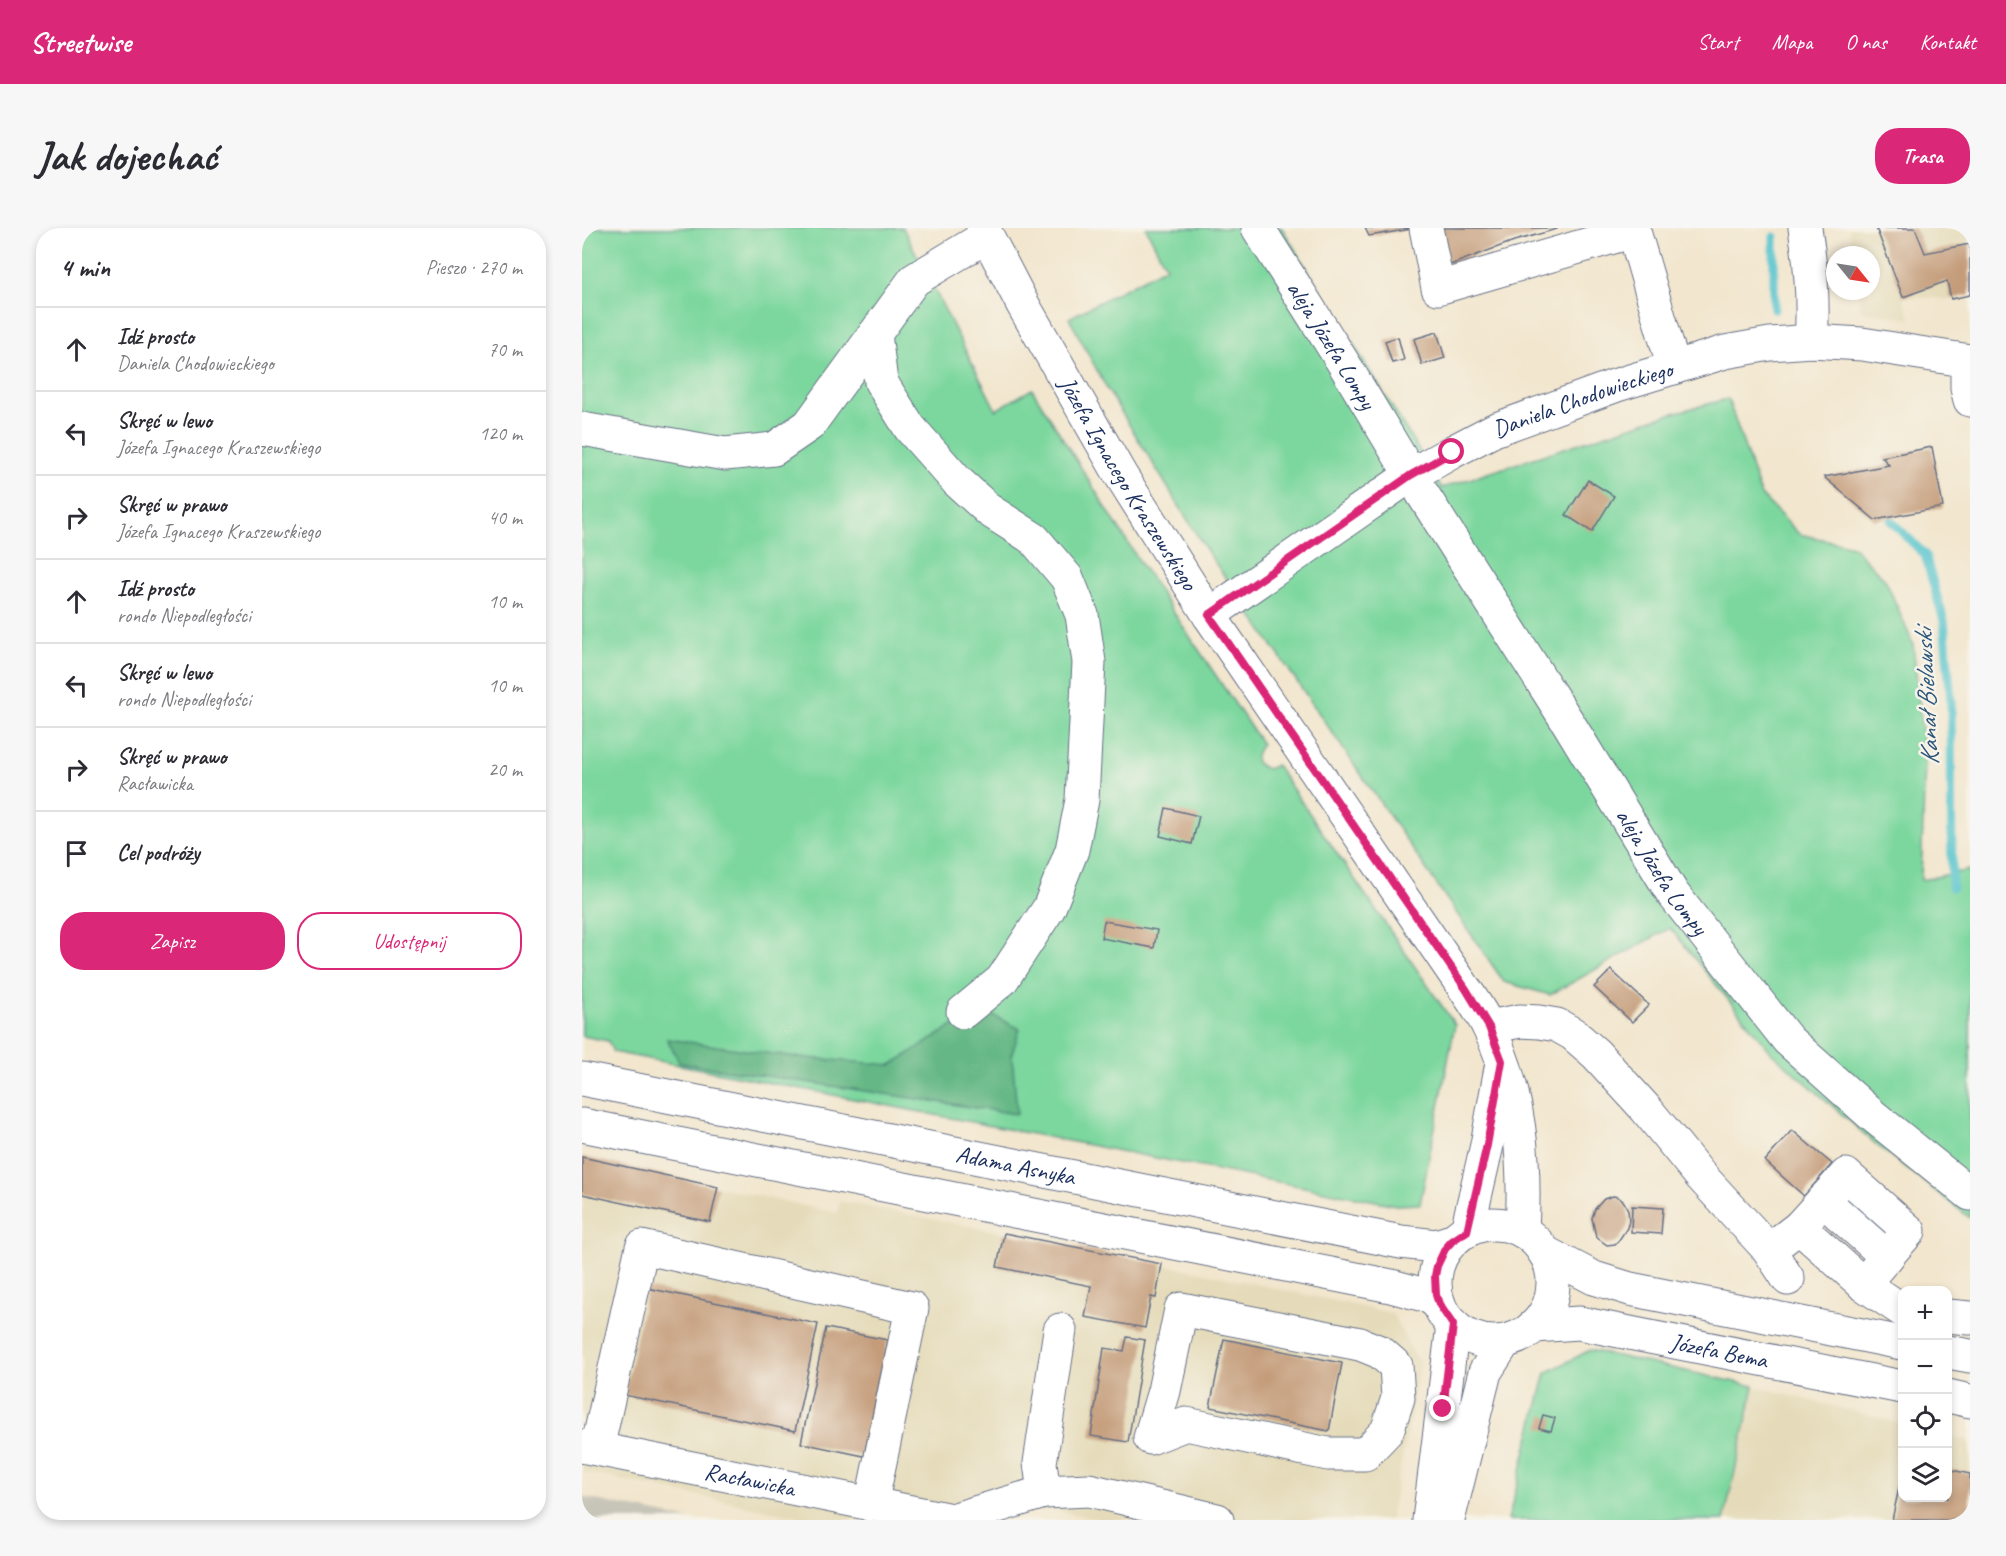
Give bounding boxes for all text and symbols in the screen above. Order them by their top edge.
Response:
text: Streetwise [30,25,131,60]
text: Start [1698,29,1739,55]
text: Mapa [1772,29,1812,55]
text: O nas [1845,29,1887,55]
text: Kontakt [1920,29,1976,55]
button: Trasa [1875,128,1970,184]
text: Jak dojechać [36,130,217,183]
north arrow [1826,246,1880,300]
text: 4 min [60,251,110,284]
text: Pieszo · 270 m [426,255,522,280]
street label: aleja Józefa Lompy [1280,275,1384,416]
text: Idź prosto [117,323,194,351]
icon: ahead [60,333,93,366]
text: 70 m [488,337,522,362]
text: Daniela Chodowieckiego [117,351,274,376]
street label: Daniela Chodowieckiego [1489,353,1678,444]
street label: Józefa Ignacego Kraszewskiego [1052,370,1205,597]
text: Skręć w lewo [117,407,212,435]
icon: left [60,417,93,450]
text: 120 m [479,421,522,446]
text: Józefa Ignacego Kraszewskiego [117,435,320,460]
route start [1438,438,1464,464]
text: Skręć w prawo [117,491,226,519]
icon: right [60,501,93,534]
text: 40 m [488,505,522,530]
text: Józefa Ignacego Kraszewskiego [117,519,320,544]
text: Idź prosto [117,575,194,603]
icon: ahead [60,585,93,618]
text: 10 m [488,589,522,614]
text: rondo Niepodległości [117,603,251,628]
water label: Kanał Bielawski [1906,622,1947,766]
text: Skręć w lewo [117,659,212,687]
icon: left [60,669,93,702]
text: 10 m [488,673,522,698]
text: rondo Niepodległości [117,687,251,712]
text: Skręć w prawo [117,743,226,771]
icon: right [60,753,93,786]
text: 20 m [488,757,522,782]
text: Racławicka [117,771,193,796]
street label: aleja Józefa Lompy [1609,802,1716,942]
icon: arrive [60,837,93,870]
text: Cel podróży [117,839,200,867]
button: Zapisz [60,912,285,970]
button: Udostępnij [297,912,522,970]
street label: Adama Asnyka [953,1139,1079,1192]
map controls [1898,1286,1952,1502]
button: + [1898,1286,1952,1340]
street label: Józefa Bema [1667,1326,1772,1375]
button: − [1898,1340,1952,1394]
button: locate [1898,1394,1952,1448]
route end [1429,1395,1455,1421]
button: layers [1898,1448,1952,1502]
street label: Racławicka [702,1456,799,1504]

